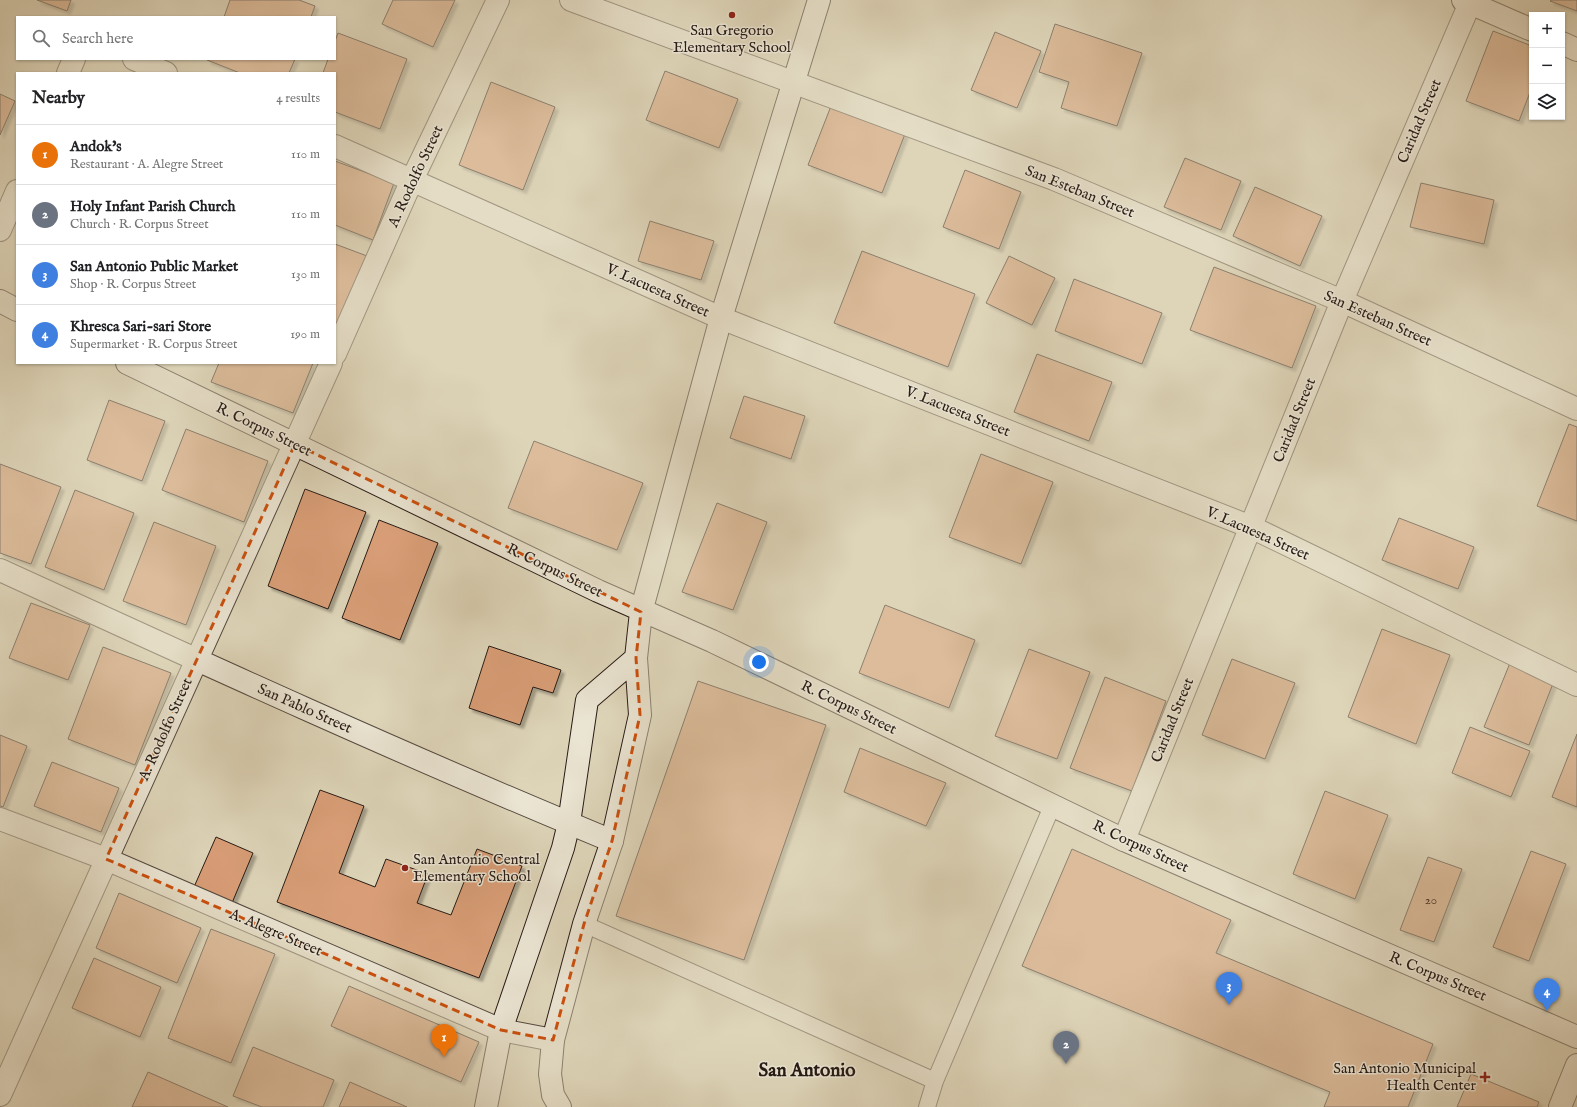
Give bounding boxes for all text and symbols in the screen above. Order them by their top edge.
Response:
marker: San Gregorio Elementary School [727,10,737,20]
map controls [1529,12,1565,120]
button: + [1529,12,1565,48]
search box [16,16,336,60]
place label: San Gregorio Elementary School [673,21,792,57]
icon: search [30,27,52,49]
text: Search here [62,29,133,48]
button: − [1529,48,1565,84]
street label: Caridad Street [1393,76,1446,166]
button: layers [1529,84,1565,120]
text: Nearby [32,88,85,109]
text: 4 results [276,90,320,107]
street label: A. Rodolfo Street [383,122,447,231]
text: Andok's [70,137,121,156]
text: 1 [43,146,47,163]
text: 110 m [291,146,320,163]
text: Restaurant · A. Alegre Street [70,156,223,173]
street label: San Esteban Street [1022,161,1137,222]
text: Holy Infant Parish Church [70,197,235,216]
text: 2 [42,206,48,223]
text: 110 m [291,206,320,223]
text: Church · R. Corpus Street [70,216,209,233]
text: San Antonio Public Market [70,257,238,276]
street label: V. Lacuesta Street [602,259,712,322]
text: 3 [43,266,47,283]
text: 130 m [291,266,320,283]
text: Shop · R. Corpus Street [70,276,196,293]
street label: San Esteban Street [1321,286,1435,351]
text: Khresca Sari-sari Store [70,317,211,336]
text: 4 [42,326,48,343]
text: 190 m [290,326,320,343]
text: Supermarket · R. Corpus Street [70,336,238,353]
street label: Caridad Street [1269,375,1320,465]
street label: V. Lacuesta Street [902,381,1013,441]
street label: R. Corpus Street [213,398,315,461]
street label: V. Lacuesta Street [1202,502,1312,565]
street label: R. Corpus Street [504,539,606,602]
your location [749,652,769,672]
street label: A. Rodolfo Street [134,675,197,784]
street label: Caridad Street [1147,675,1198,765]
street label: R. Corpus Street [798,676,900,739]
street label: San Pablo Street [255,679,355,738]
street label: R. Corpus Street [1090,816,1192,877]
place label: San Antonio Central Elementary School [413,850,541,886]
marker: San Antonio Central Elementary School [400,863,410,873]
house number: 20 [1425,892,1437,909]
street label: A. Alegre Street [226,904,325,961]
street label: R. Corpus Street [1386,947,1489,1006]
pin: 3 [1216,972,1242,1005]
pin: 4 [1534,978,1560,1011]
pin: 1 [431,1024,457,1057]
pin: 2 [1053,1031,1079,1064]
district label: San Antonio [758,1059,856,1083]
place label: San Antonio Municipal Health Center [1333,1059,1477,1095]
marker: San Antonio Municipal Health Center [1479,1071,1491,1083]

